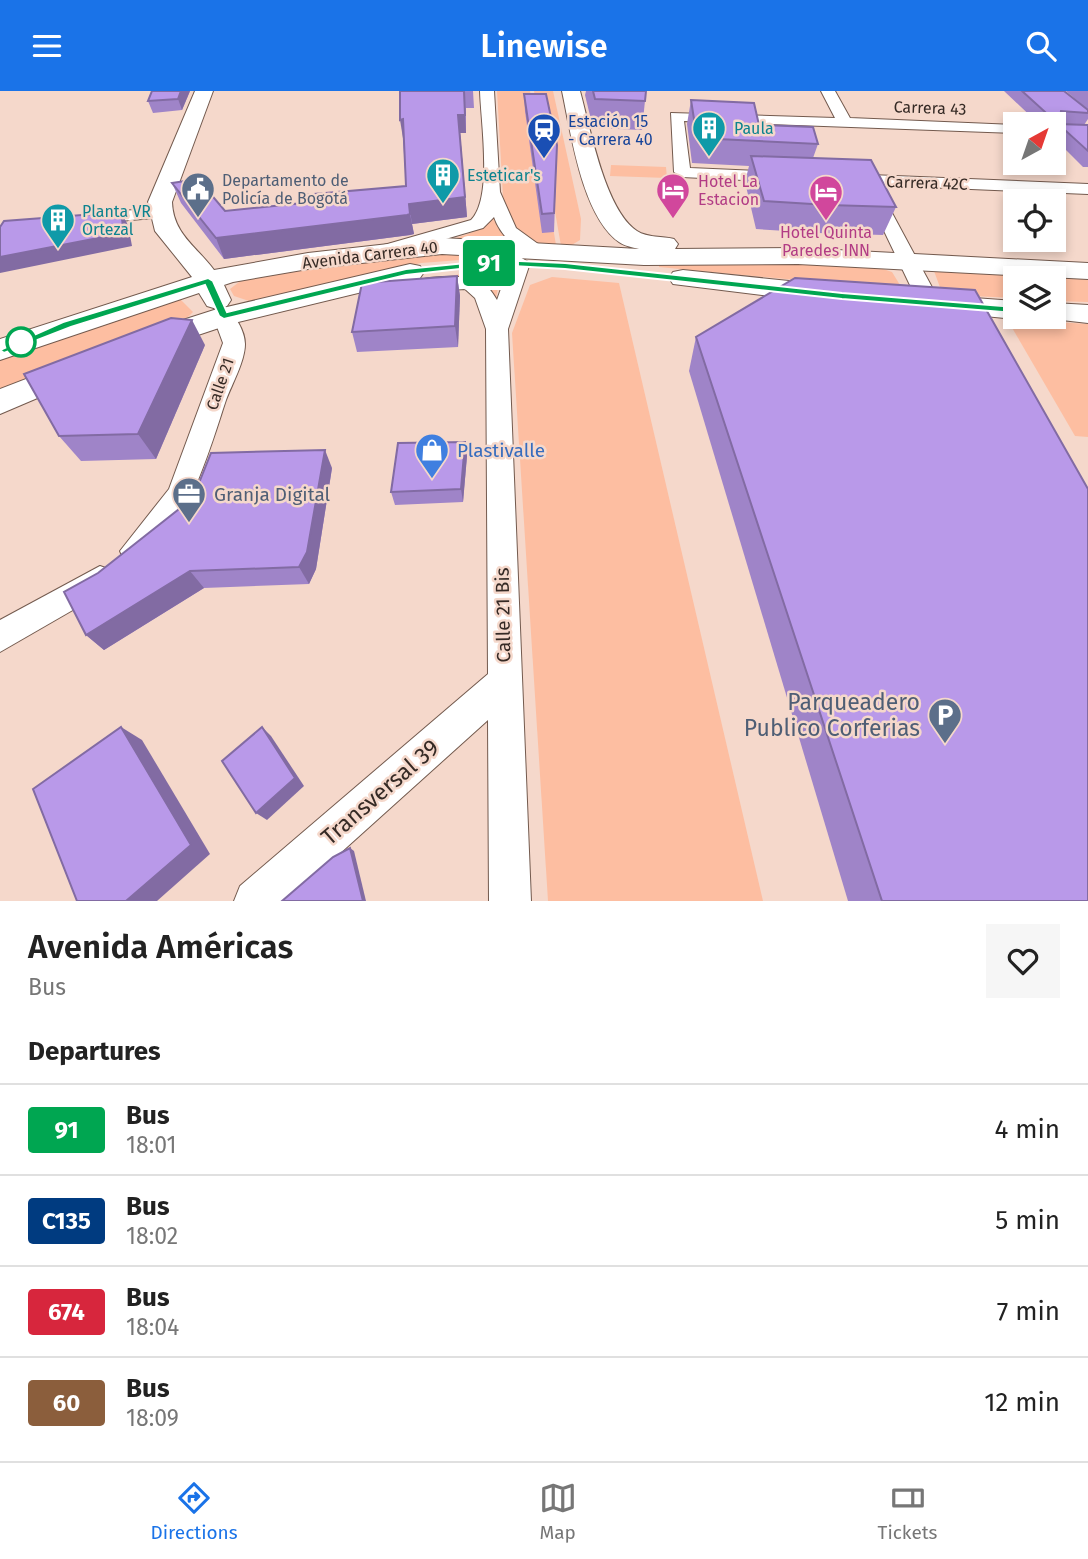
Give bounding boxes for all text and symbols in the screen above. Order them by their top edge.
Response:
icon: menu [28,27,66,65]
text: Linewise [480,27,608,65]
icon: search [1022,27,1060,65]
street label: Carrera 43 [893,97,967,119]
building icon: Paula [690,109,728,158]
station icon: Estación 15 - Carrera 40 [525,111,563,160]
place label: Estación 15 - Carrera 40 [568,112,653,149]
north arrow [1003,112,1066,175]
map controls [1003,112,1066,329]
place label: Paula [734,119,774,138]
building icon: Esteticar's [424,156,462,205]
place label: Esteticar's [467,166,541,185]
public building icon: Departamento de Policía de Bogotá [179,170,217,219]
place label: Departamento de Policía de Bogotá [222,171,349,208]
hotel icon: Hotel La Estacion [654,171,692,220]
place label: Hotel La Estacion [698,172,759,209]
street label: Carrera 42C [886,172,968,194]
hotel icon: Hotel Quinta Paredes INN [807,173,845,222]
button: locate [1003,189,1066,252]
building icon: Planta VR Ortezal [39,201,77,250]
place label: Planta VR Ortezal [82,202,151,239]
place label: Hotel Quinta Paredes INN [780,223,872,260]
street label: Avenida Carrera 40 [301,237,439,273]
line badge: 91 [458,240,520,286]
text: 91 [477,249,501,277]
button: layers [1003,266,1066,329]
unlabelled marker [6,327,36,357]
street label: Calle 21 [202,355,238,413]
shop icon: Plastivalle [413,431,451,480]
place label: Plastivalle [457,439,545,462]
office icon: Granja Digital [170,475,208,524]
place label: Granja Digital [214,483,331,506]
street label: Calle 21 Bis [491,567,515,663]
place label: Parqueadero Publico Corferias [744,688,920,742]
parking icon: Parqueadero Publico Corferias [926,696,964,745]
street label: Transversal 39 [315,733,445,851]
button: heart [986,924,1060,998]
text: Avenida Américas [28,927,293,967]
text: Bus [28,973,66,1001]
text: Departures [28,1036,161,1067]
text: Bus [126,1100,169,1131]
text: 4 min [994,1114,1060,1145]
text: 91 [54,1116,79,1144]
text: 18:01 [126,1131,176,1159]
text: Bus [126,1191,169,1222]
text: 5 min [995,1205,1060,1236]
text: C135 [42,1207,91,1235]
text: 18:02 [126,1222,178,1250]
text: Bus [126,1282,169,1313]
text: 7 min [997,1296,1060,1327]
text: 674 [48,1298,85,1326]
text: 18:04 [126,1313,179,1341]
text: Bus [126,1373,169,1404]
text: 12 min [984,1387,1060,1418]
text: 60 [53,1389,80,1417]
text: 18:09 [126,1404,179,1432]
tab: Directions [150,1479,238,1544]
tab: Map [539,1479,577,1544]
tab: Tickets [878,1479,938,1544]

